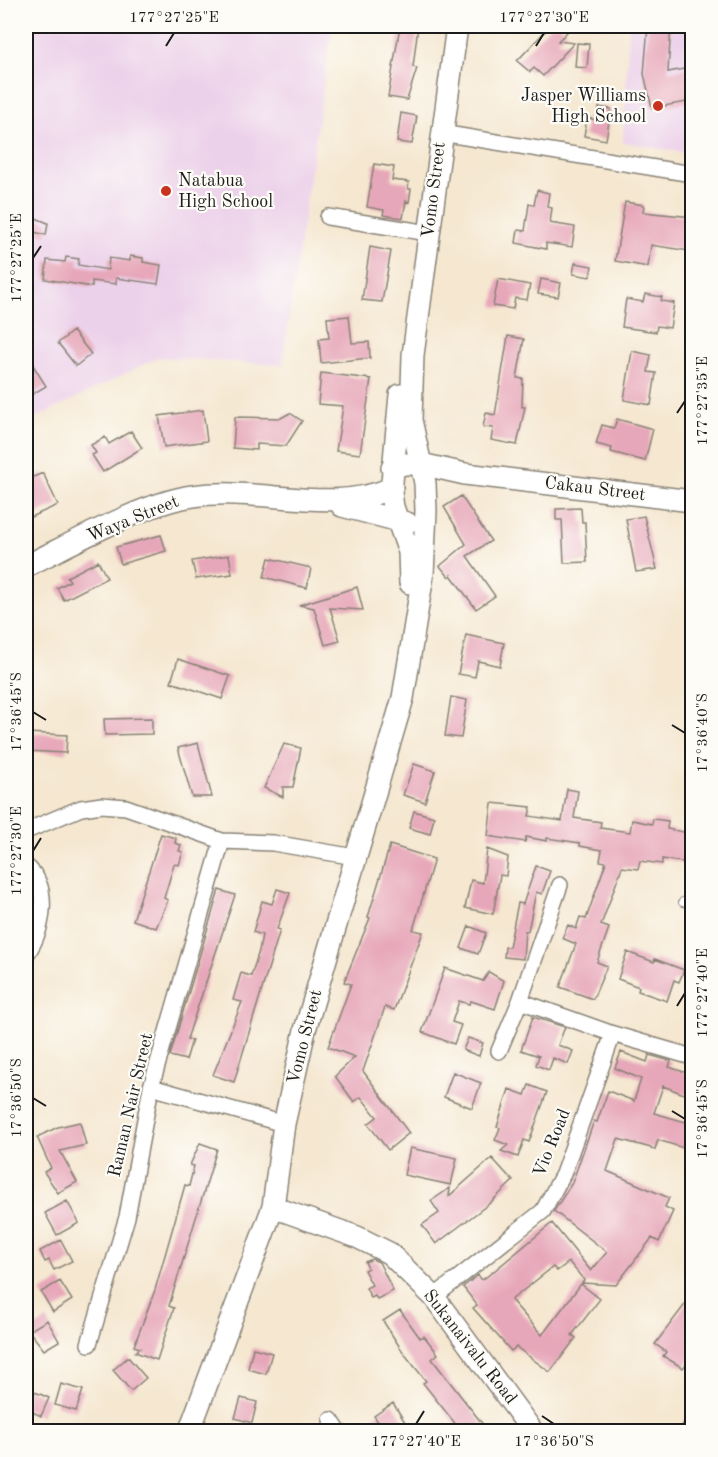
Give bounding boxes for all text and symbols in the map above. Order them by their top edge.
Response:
text: 177°27'25"E [129,11,219,26]
text: 177°27'30"E [499,11,589,26]
place label: Jasper Williams High School [521,87,646,126]
marker: Jasper Williams High School [651,99,665,113]
street label: Vomo Street [419,141,449,239]
place label: Natabua High School [178,172,273,211]
marker: Natabua High School [159,184,173,198]
text: 177°27'25"E [10,213,25,303]
text: 177°27'35"E [696,356,711,446]
street label: Cakau Street [544,474,646,504]
street label: Waya Street [85,492,181,546]
text: 17°36'45"S [10,672,25,752]
text: 17°36'40"S [696,693,711,773]
text: 177°27'30"E [10,806,25,896]
text: 177°27'40"E [696,948,711,1038]
street label: Vomo Street [285,988,325,1086]
street label: Raman Nair Street [106,1031,156,1179]
text: 17°36'50"S [10,1058,25,1138]
text: 17°36'45"S [696,1079,711,1159]
street label: Vio Road [530,1106,574,1180]
street label: Sukanaivalu Road [420,1286,520,1408]
text: 177°27'40"E [371,1435,461,1450]
text: 17°36'50"S [514,1435,594,1450]

